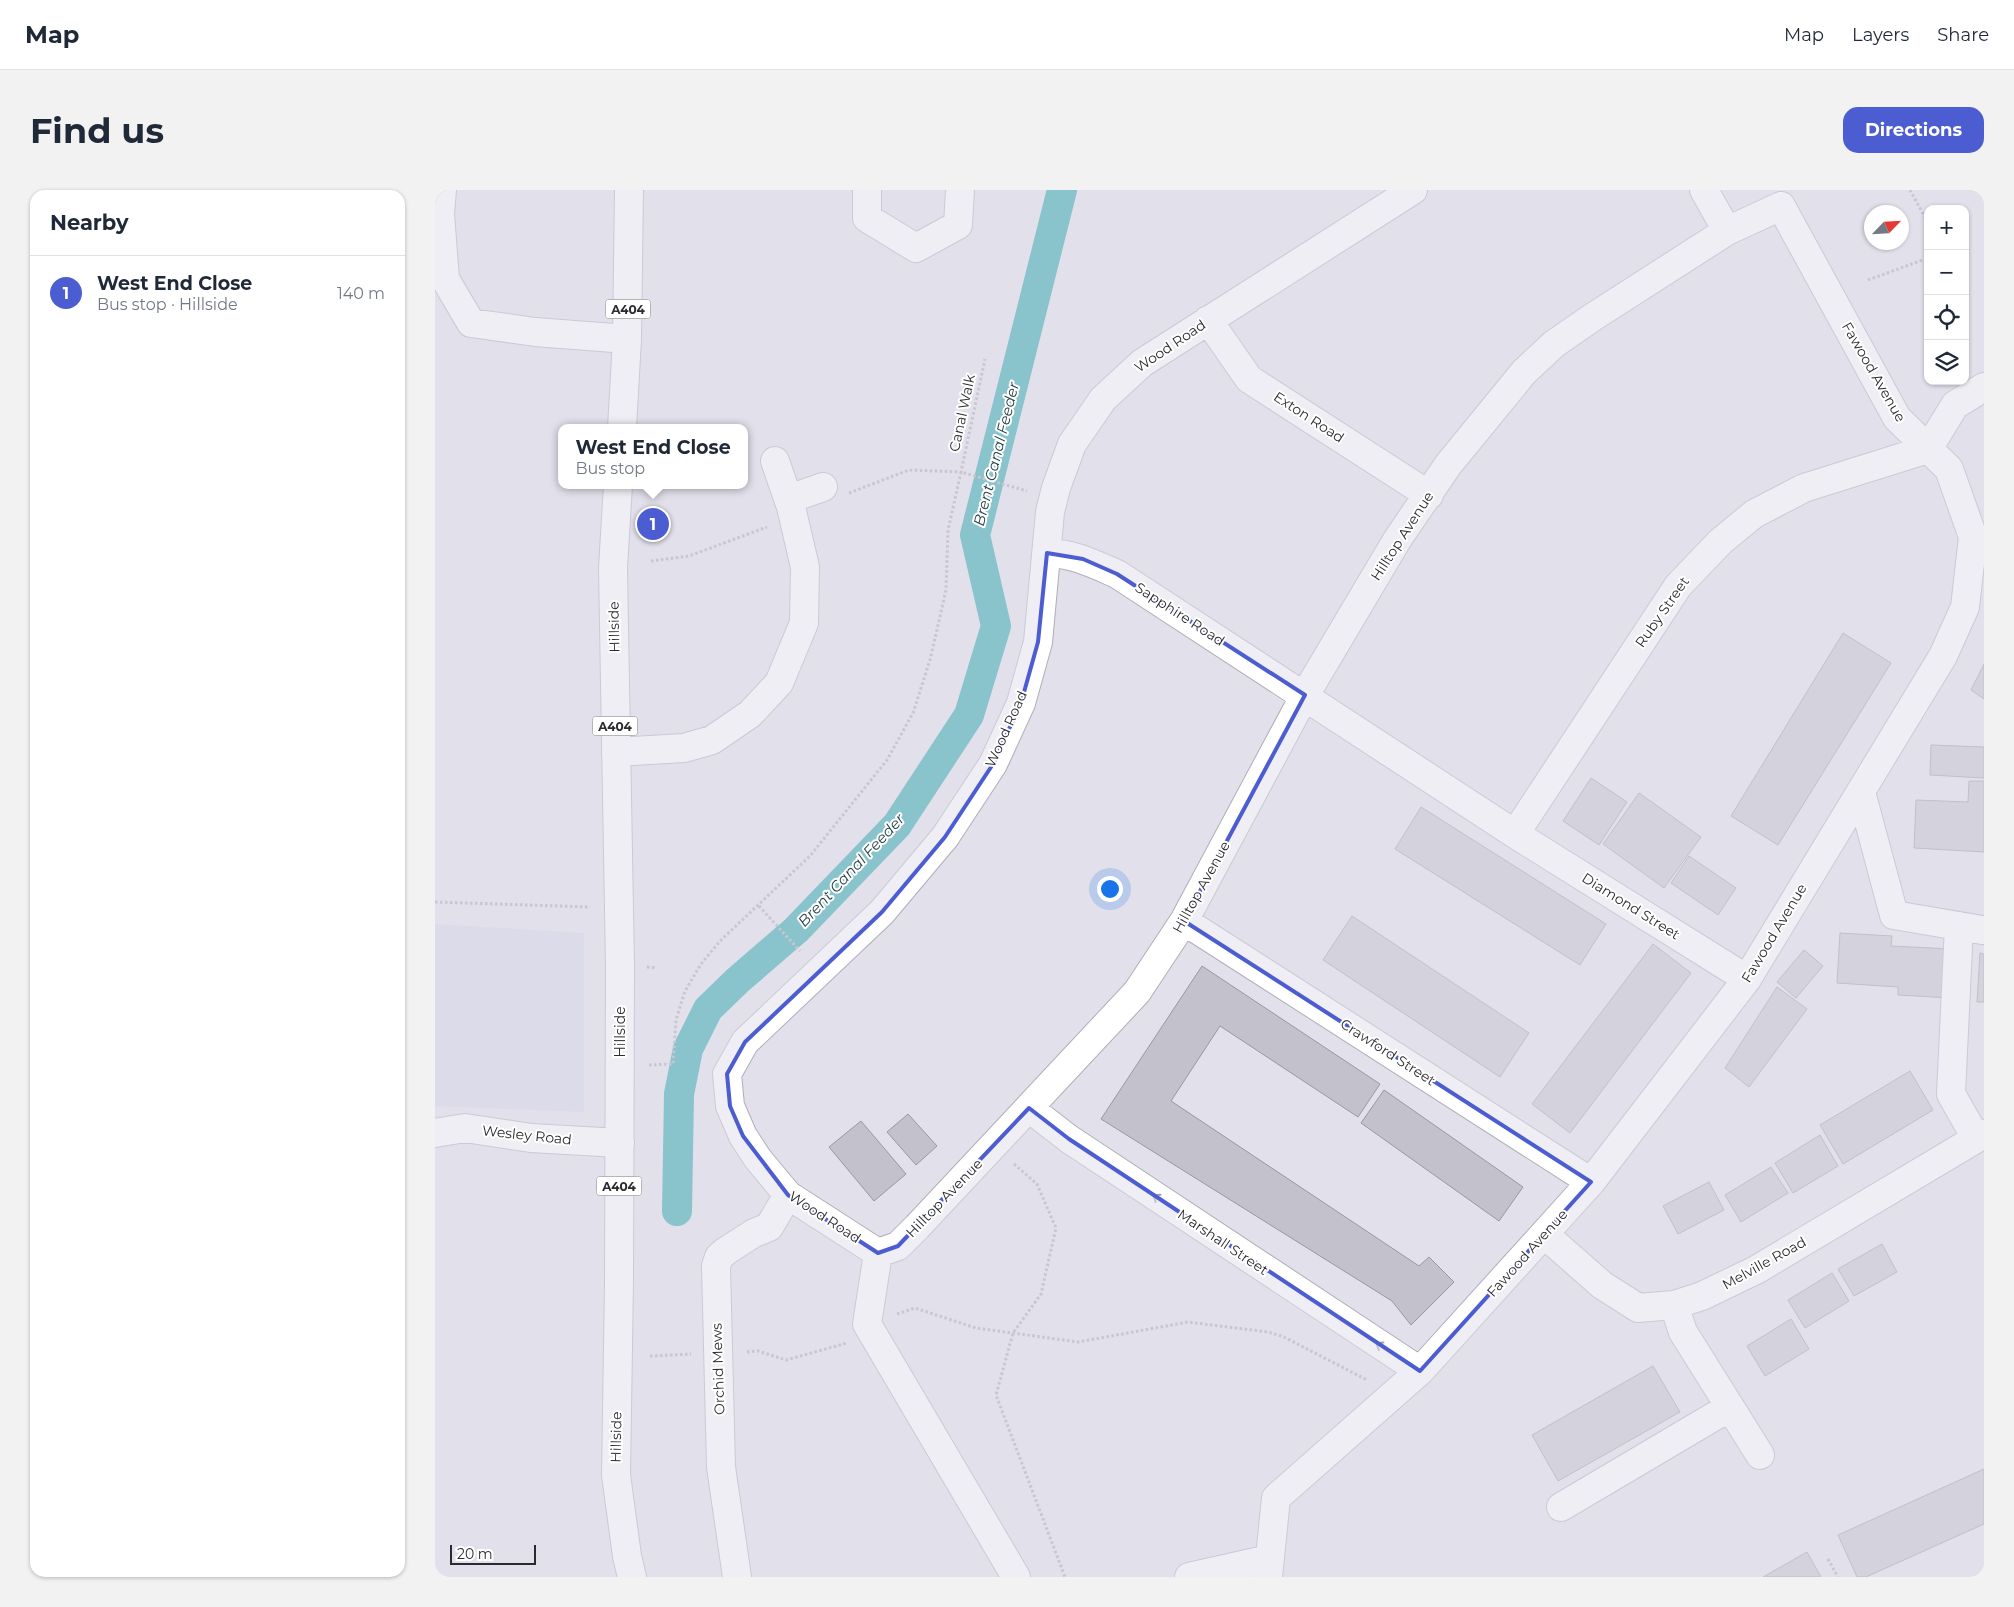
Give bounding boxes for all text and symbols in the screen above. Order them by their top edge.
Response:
text: Map [25,20,79,49]
text: Map [1784,24,1824,46]
text: Layers [1852,24,1909,46]
text: Share [1937,24,1989,46]
button: Directions [1843,107,1984,153]
text: Find us [30,109,164,152]
north arrow [1864,205,1909,250]
map controls [1924,205,1969,385]
button: + [1924,205,1969,250]
text: Nearby [50,210,129,235]
button: − [1924,250,1969,295]
text: West End Close [97,272,252,295]
text: 1 [63,284,69,303]
text: 140 m [337,284,385,303]
text: Bus stop · Hillside [97,295,238,314]
button: locate [1924,295,1969,340]
road number: A404 [605,300,651,318]
street label: Wood Road [1131,316,1209,376]
street label: Fawood Avenue [1838,319,1910,425]
button: layers [1924,340,1969,385]
street label: Canal Walk [945,372,979,453]
water label: Brent Canal Feeder [969,379,1023,528]
street label: Exton Road [1270,388,1348,446]
popup [558,424,748,489]
text: West End Close [575,436,731,459]
text: Bus stop [575,459,645,478]
street label: Hilltop Avenue [1366,488,1438,584]
pin: 1 [637,505,669,543]
street label: Ruby Street [1631,573,1693,651]
street label: Sapphire Road [1132,578,1228,650]
street label: Hillside [605,601,623,653]
street label: Wood Road [981,688,1031,770]
road number: A404 [593,716,637,736]
water label: Brent Canal Feeder [794,809,909,931]
street label: Hilltop Avenue [1168,838,1234,936]
street label: Diamond Street [1579,869,1684,944]
your location [1097,876,1123,902]
street label: Fawood Avenue [1737,880,1811,986]
street label: Hillside [611,1006,629,1058]
street label: Crawford Street [1337,1015,1439,1090]
street label: Wesley Road [481,1121,573,1149]
street label: Hilltop Avenue [902,1155,986,1241]
road number: A404 [597,1176,641,1196]
street label: Wood Road [786,1187,864,1247]
one-way arrow [1152,1194,1162,1203]
street label: Marshall Street [1174,1205,1272,1279]
street label: Fawood Avenue [1483,1205,1571,1301]
street label: Melville Road [1719,1233,1809,1293]
street label: Orchid Mews [707,1323,729,1415]
one-way arrow [1375,1342,1384,1351]
street label: Hillside [607,1411,625,1463]
scale bar [450,1542,536,1565]
text: 20 m [457,1545,493,1563]

